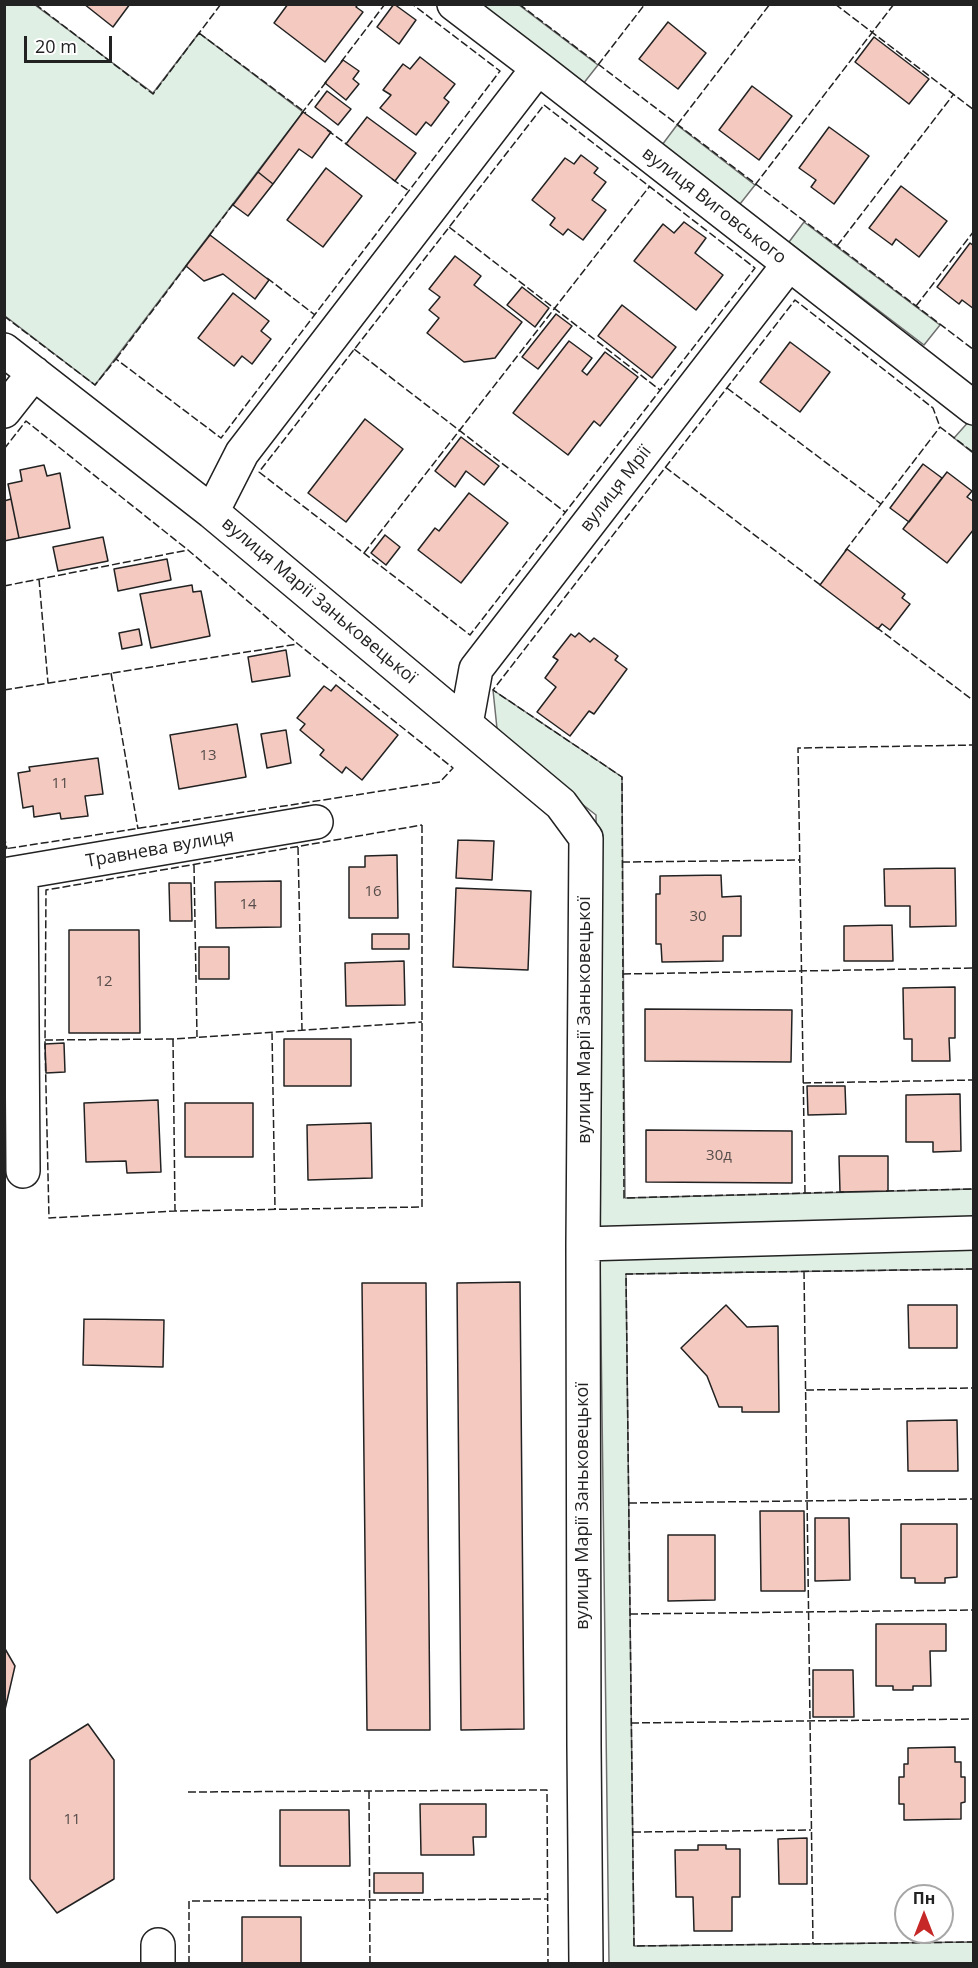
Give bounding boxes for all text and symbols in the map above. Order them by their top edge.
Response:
scale bar [27,24,116,62]
text: 20 m [35,34,77,58]
street label: вулиця Виговського [638,143,790,269]
street label: вулиця Мрії [576,442,656,536]
street label: вулиця Марії Заньковецької [217,513,421,689]
house number: 13 [199,747,217,765]
house number: 11 [51,775,69,793]
street label: Травнева вулиця [84,825,236,873]
house number: 16 [364,883,382,901]
house number: 14 [239,896,257,914]
street label: вулиця Марії Заньковецької [574,896,596,1144]
house number: 30 [689,908,707,926]
house number: 12 [95,973,113,991]
house number: 30д [706,1147,732,1165]
street label: вулиця Марії Заньковецької [572,1382,594,1630]
house number: 11 [63,1811,81,1829]
north arrow [894,1884,954,1944]
text: Пн [913,1887,935,1909]

